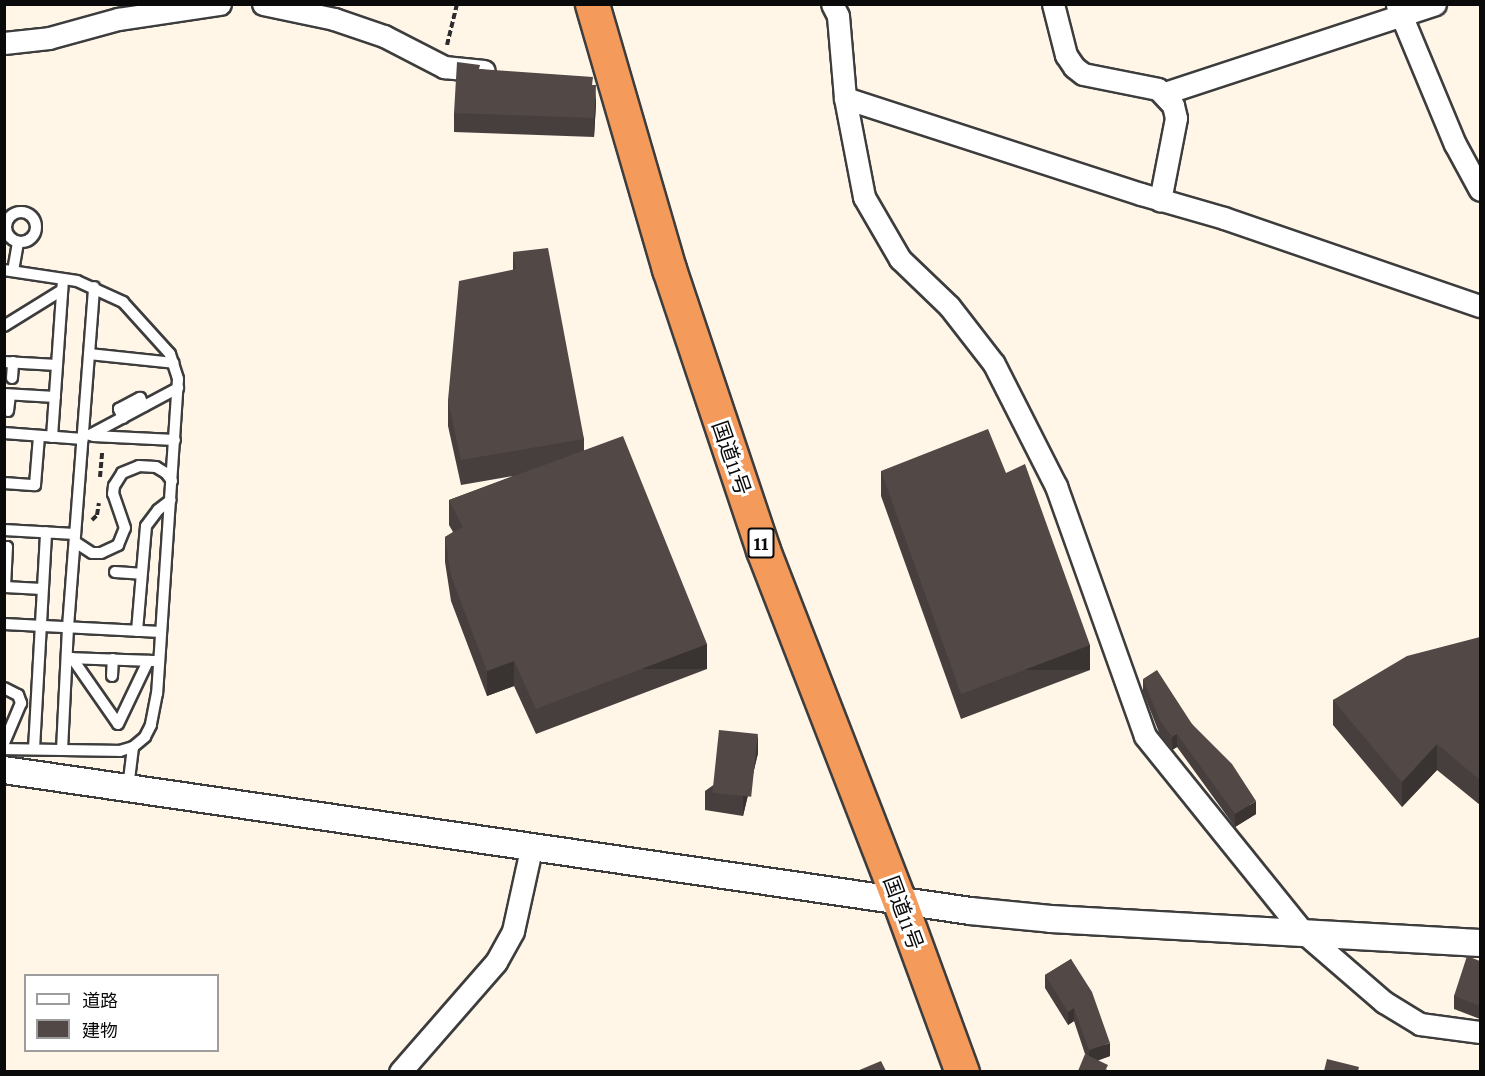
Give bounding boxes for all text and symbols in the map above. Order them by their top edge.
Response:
street label: 国道11号 [707,418,755,498]
road number: 11 [748,526,774,560]
street label: 国道11号 [878,873,928,953]
legend [24,974,219,1052]
text: 道路 [82,991,118,1011]
text: 建物 [82,1021,118,1041]

